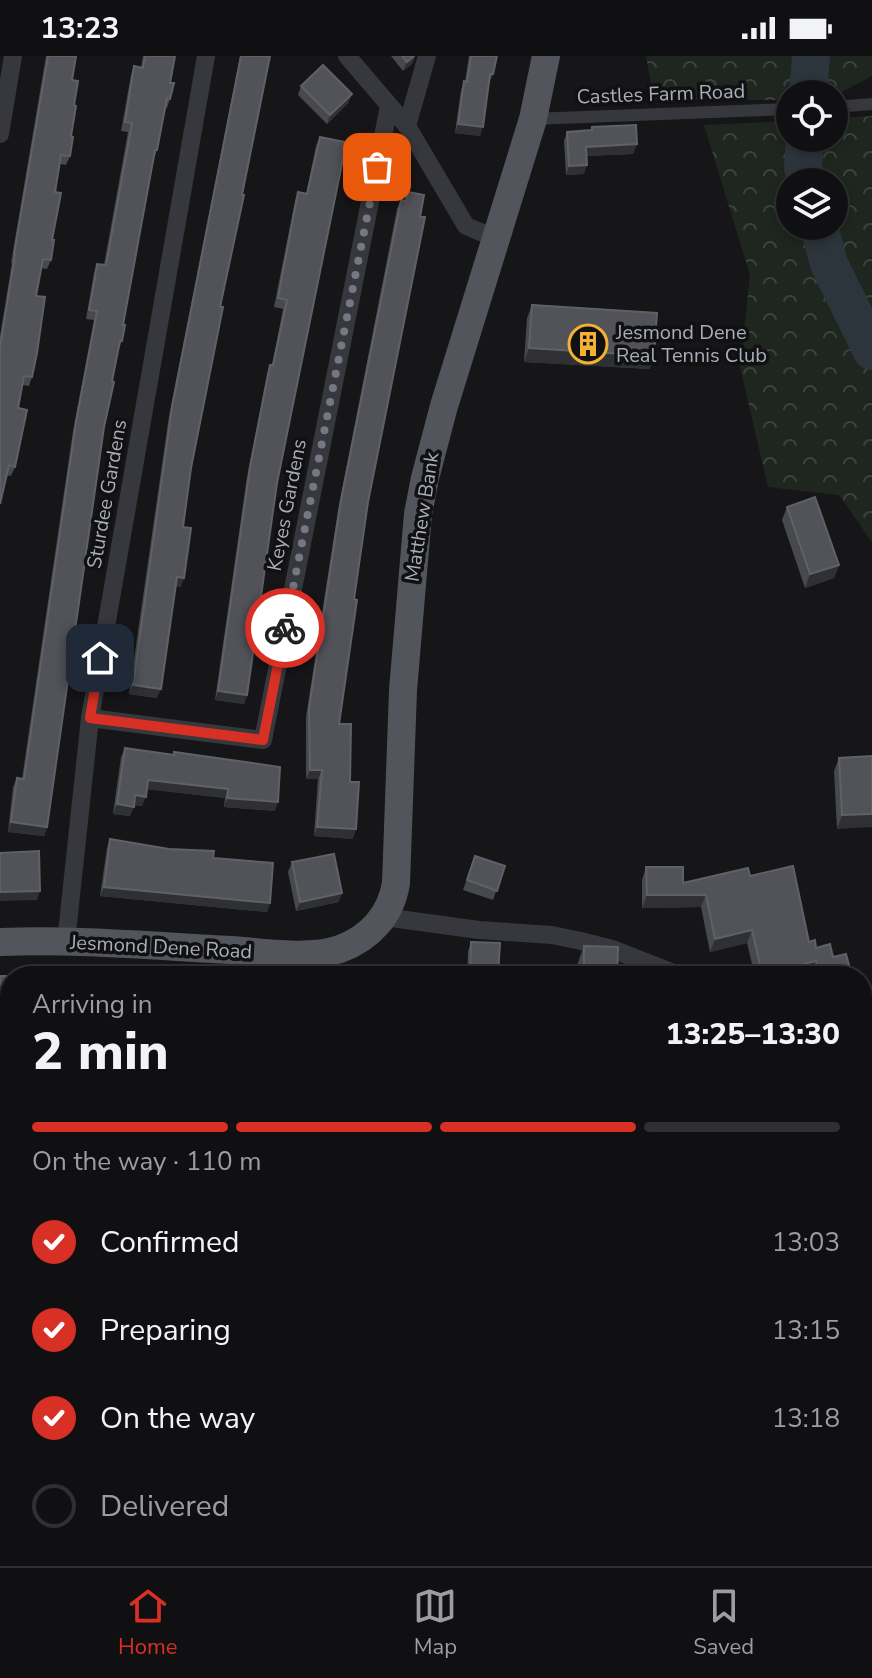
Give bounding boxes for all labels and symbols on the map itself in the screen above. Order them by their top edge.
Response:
street label: Castles Farm Road [576,78,746,110]
pin [343,133,411,201]
place label: Jesmond Dene Real Tennis Club [615,319,767,369]
building icon: Jesmond Dene Real Tennis Club [567,323,609,365]
street label: Sturdee Gardens [81,417,133,571]
street label: Keyes Gardens [261,437,313,573]
street label: Matthew Bank [398,449,446,584]
courier [245,588,325,668]
pin [66,624,134,692]
street label: Jesmond Dene Road [68,929,253,965]

